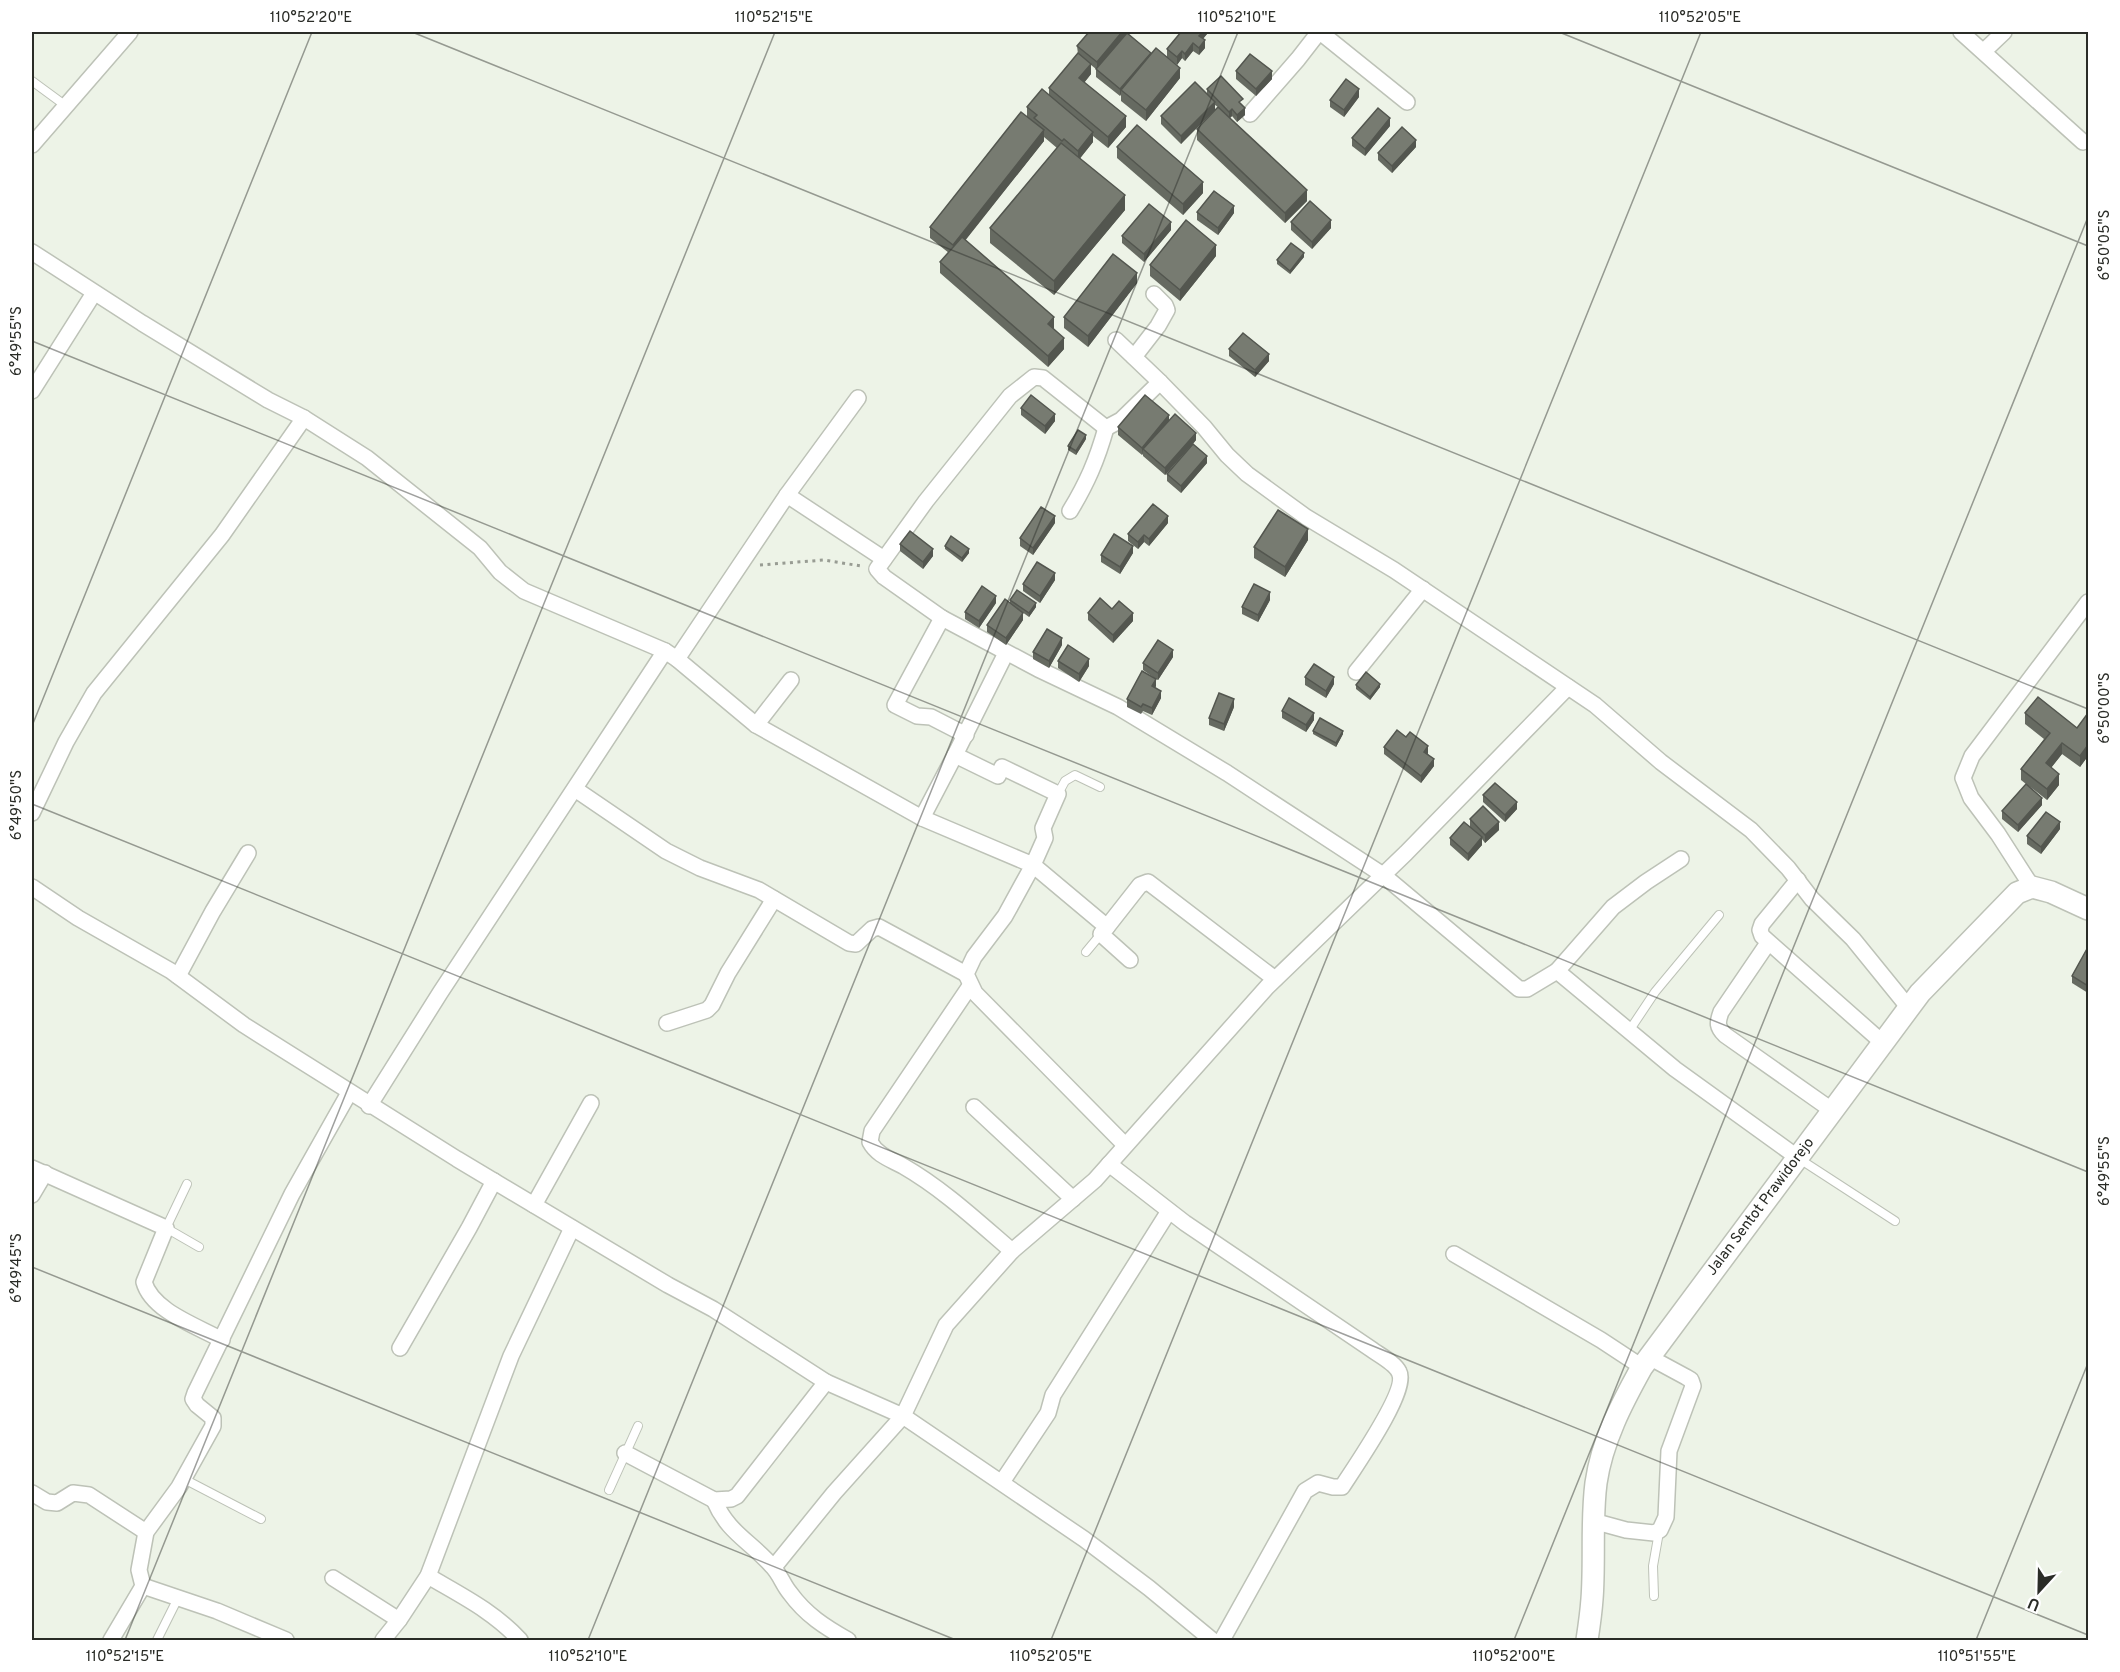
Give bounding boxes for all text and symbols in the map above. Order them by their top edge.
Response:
text: 110°52'20"E [270,9,352,28]
text: 110°52'15"E [735,9,813,28]
text: 110°52'10"E [1198,9,1276,28]
text: 110°52'05"E [1659,9,1741,28]
text: 6°50'05"S [2096,209,2115,281]
text: 6°49'55"S [8,306,27,376]
text: 6°50'00"S [2096,672,2115,744]
text: 6°49'50"S [8,770,27,840]
street label: Jalan Sentot Prawidorejo [1703,1134,1819,1280]
text: 6°49'55"S [2096,1136,2115,1206]
text: 6°49'45"S [8,1233,27,1303]
north arrow [2009,1561,2069,1621]
text: U [2025,1592,2043,1614]
text: 110°52'15"E [86,1648,164,1667]
text: 110°52'10"E [549,1648,627,1667]
text: 110°52'05"E [1010,1648,1092,1667]
text: 110°52'00"E [1473,1648,1555,1667]
text: 110°51'55"E [1938,1648,2016,1667]

